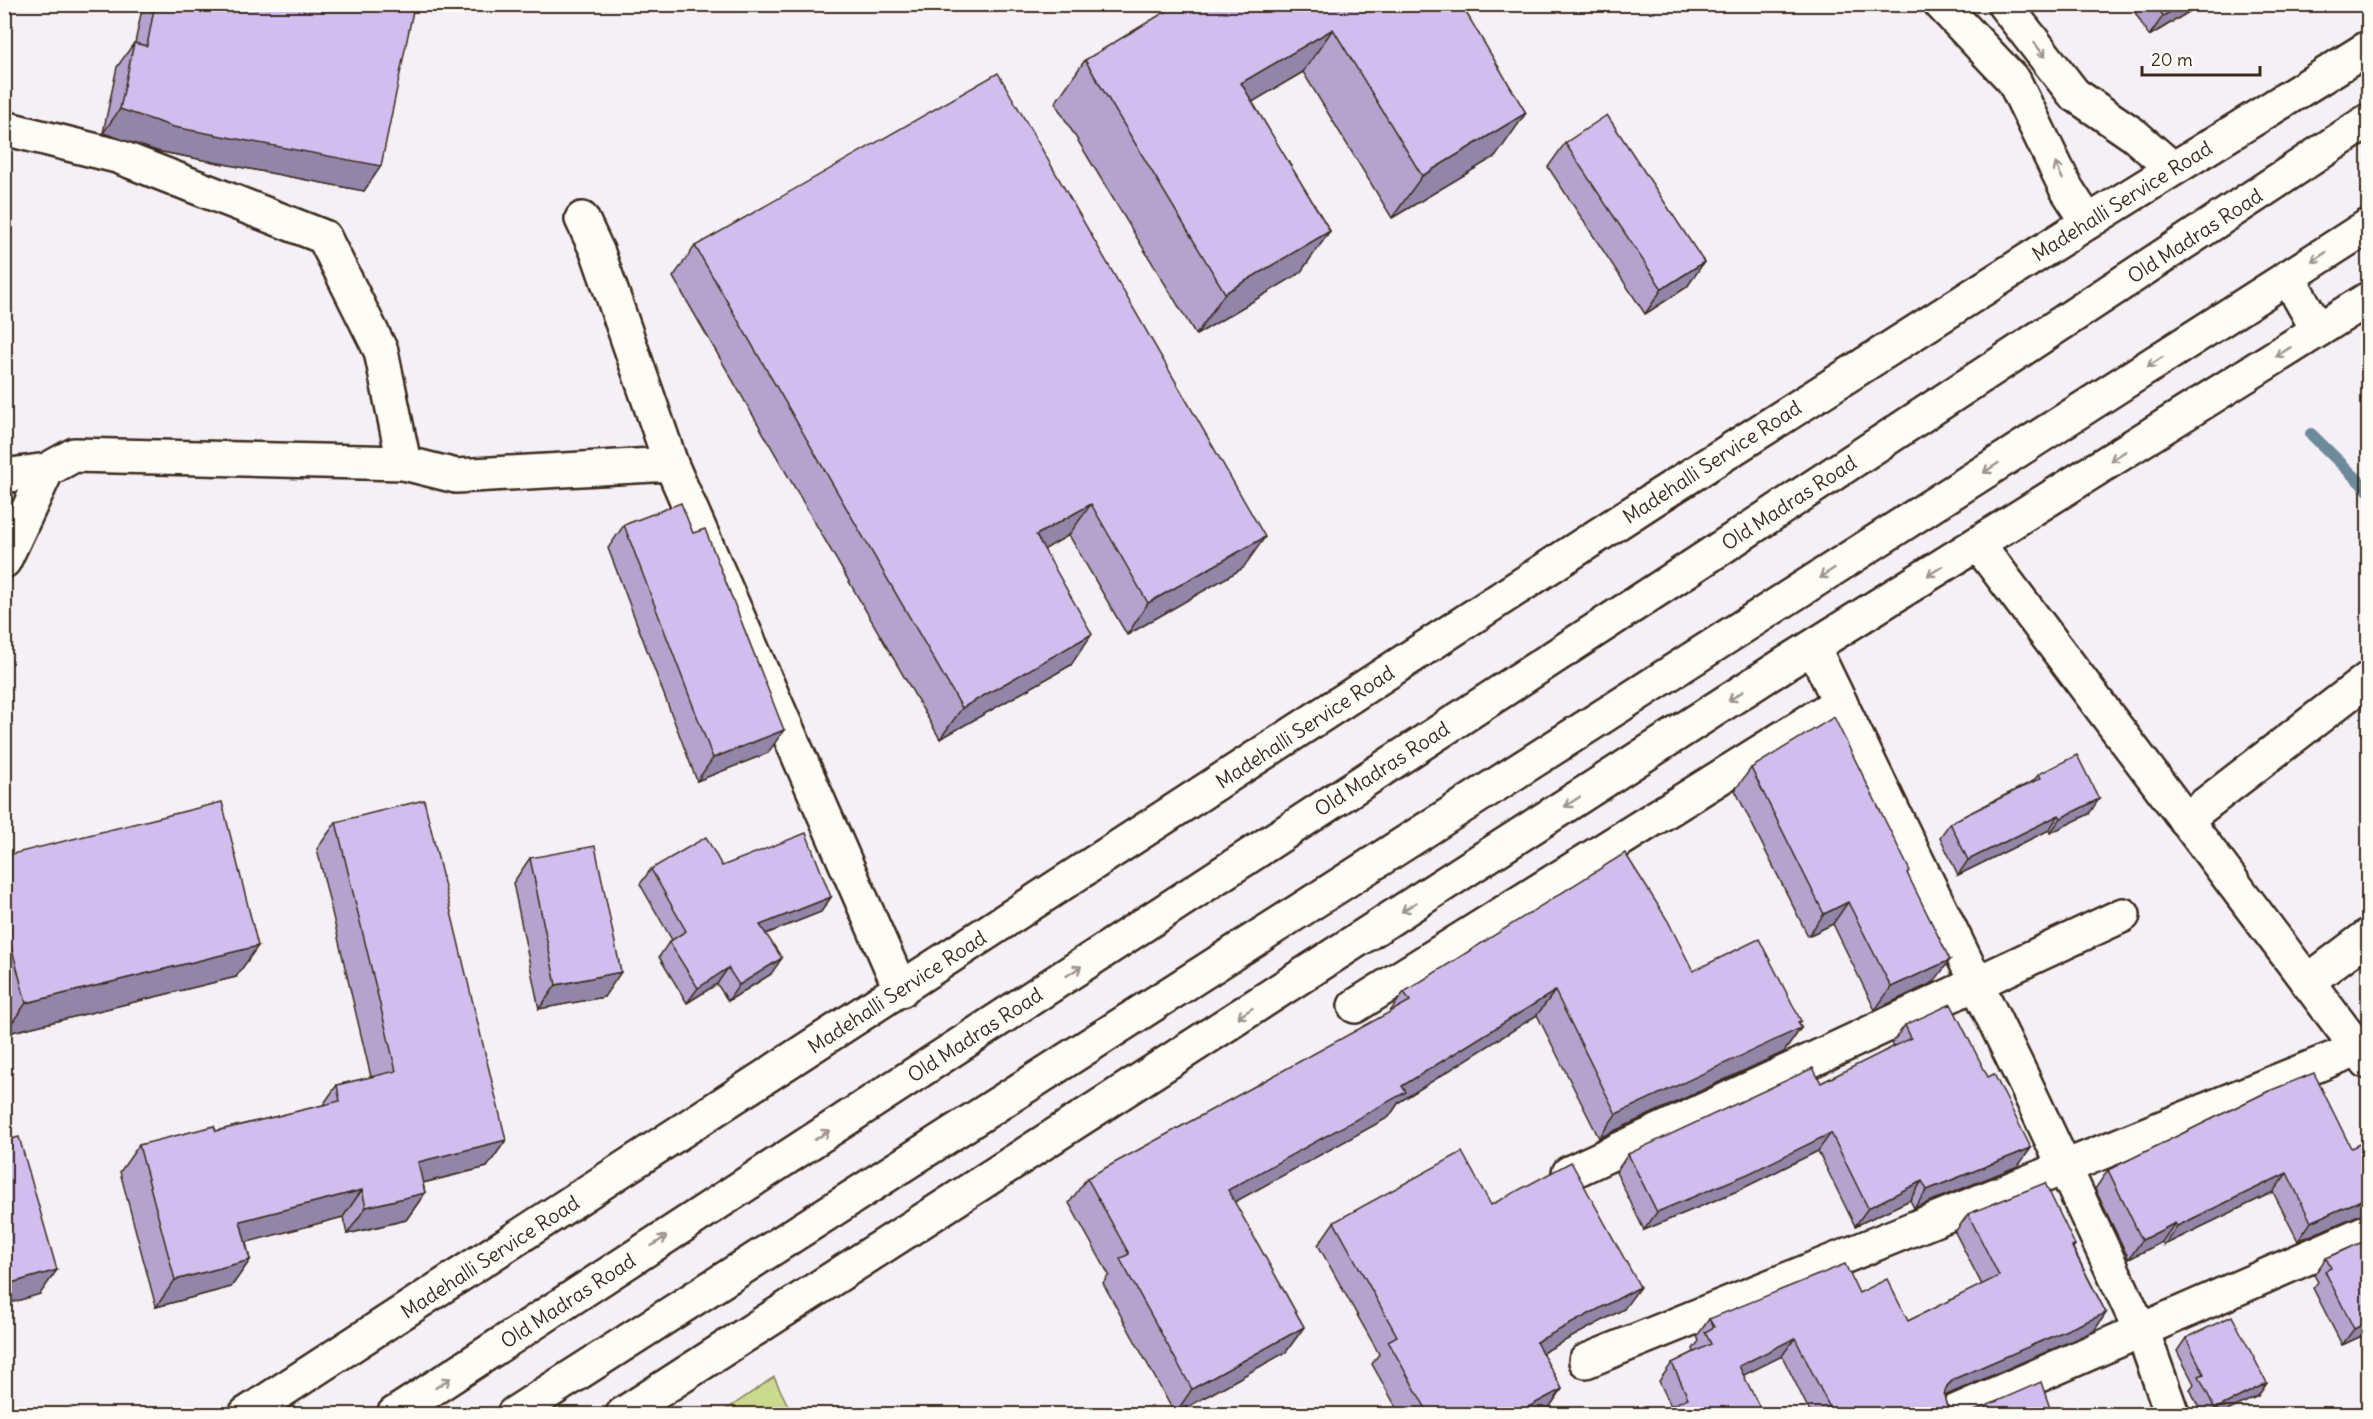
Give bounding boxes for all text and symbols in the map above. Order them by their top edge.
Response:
scale bar [2142,39,2260,77]
one-way arrow [2033,42,2046,58]
text: 20 m [2151,48,2193,71]
street label: Madehalli Service Road [2027,135,2217,266]
one-way arrow [2053,162,2064,180]
street label: Old Madras Road [2123,183,2267,288]
one-way arrow [2311,252,2328,264]
one-way arrow [2276,346,2292,358]
one-way arrow [2147,357,2164,369]
street label: Madehalli Service Road [1618,394,1806,529]
street label: Old Madras Road [1717,450,1861,555]
one-way arrow [2110,450,2127,462]
one-way arrow [1983,462,2000,474]
one-way arrow [1927,565,1944,577]
one-way arrow [1819,567,1836,579]
street label: Madehalli Service Road [1211,659,1399,794]
one-way arrow [1728,690,1745,702]
street label: Old Madras Road [1310,716,1454,821]
one-way arrow [1564,795,1581,808]
one-way arrow [1400,901,1417,914]
street label: Madehalli Service Road [803,924,991,1059]
one-way arrow [1065,964,1082,977]
street label: Old Madras Road [903,982,1047,1087]
one-way arrow [1237,1007,1254,1019]
one-way arrow [814,1129,830,1141]
street label: Madehalli Service Road [396,1189,584,1324]
one-way arrow [650,1235,667,1247]
street label: Old Madras Road [496,1248,640,1353]
one-way arrow [434,1376,451,1388]

